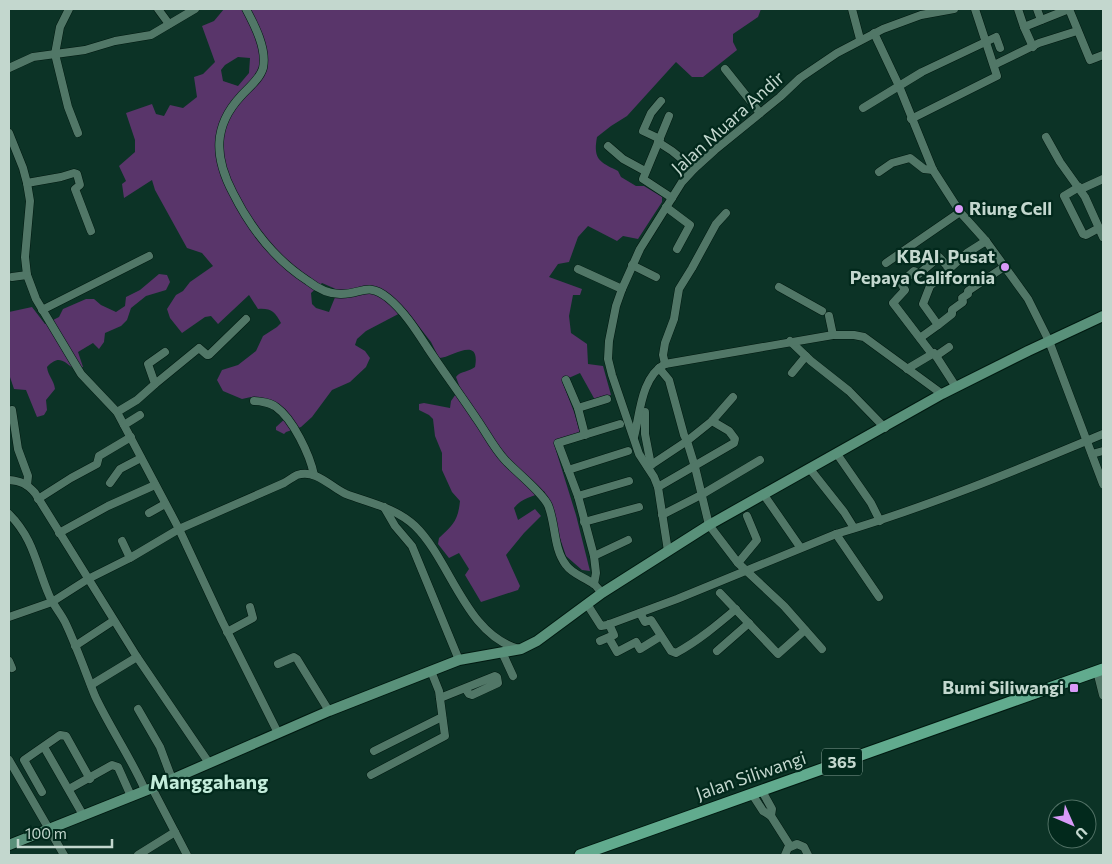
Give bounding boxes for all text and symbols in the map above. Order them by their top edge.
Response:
street label: Jalan Muara Andir [667,66,788,179]
place label: Riung Cell [969,197,1052,219]
marker: Riung Cell [953,203,965,215]
place label: KBAI. Pusat Pepaya California [850,245,995,288]
marker: KBAI. Pusat Pepaya California [999,261,1011,273]
place label: Bumi Siliwangi [942,676,1064,698]
marker: Bumi Siliwangi [1068,682,1080,694]
street label: Jalan Siliwangi [693,746,809,804]
road number: 365 [822,749,862,776]
district label: Manggahang [150,769,268,793]
north arrow [1047,799,1097,849]
scale bar [18,816,111,848]
text: 100 m [25,824,67,842]
text: U [1072,824,1091,843]

